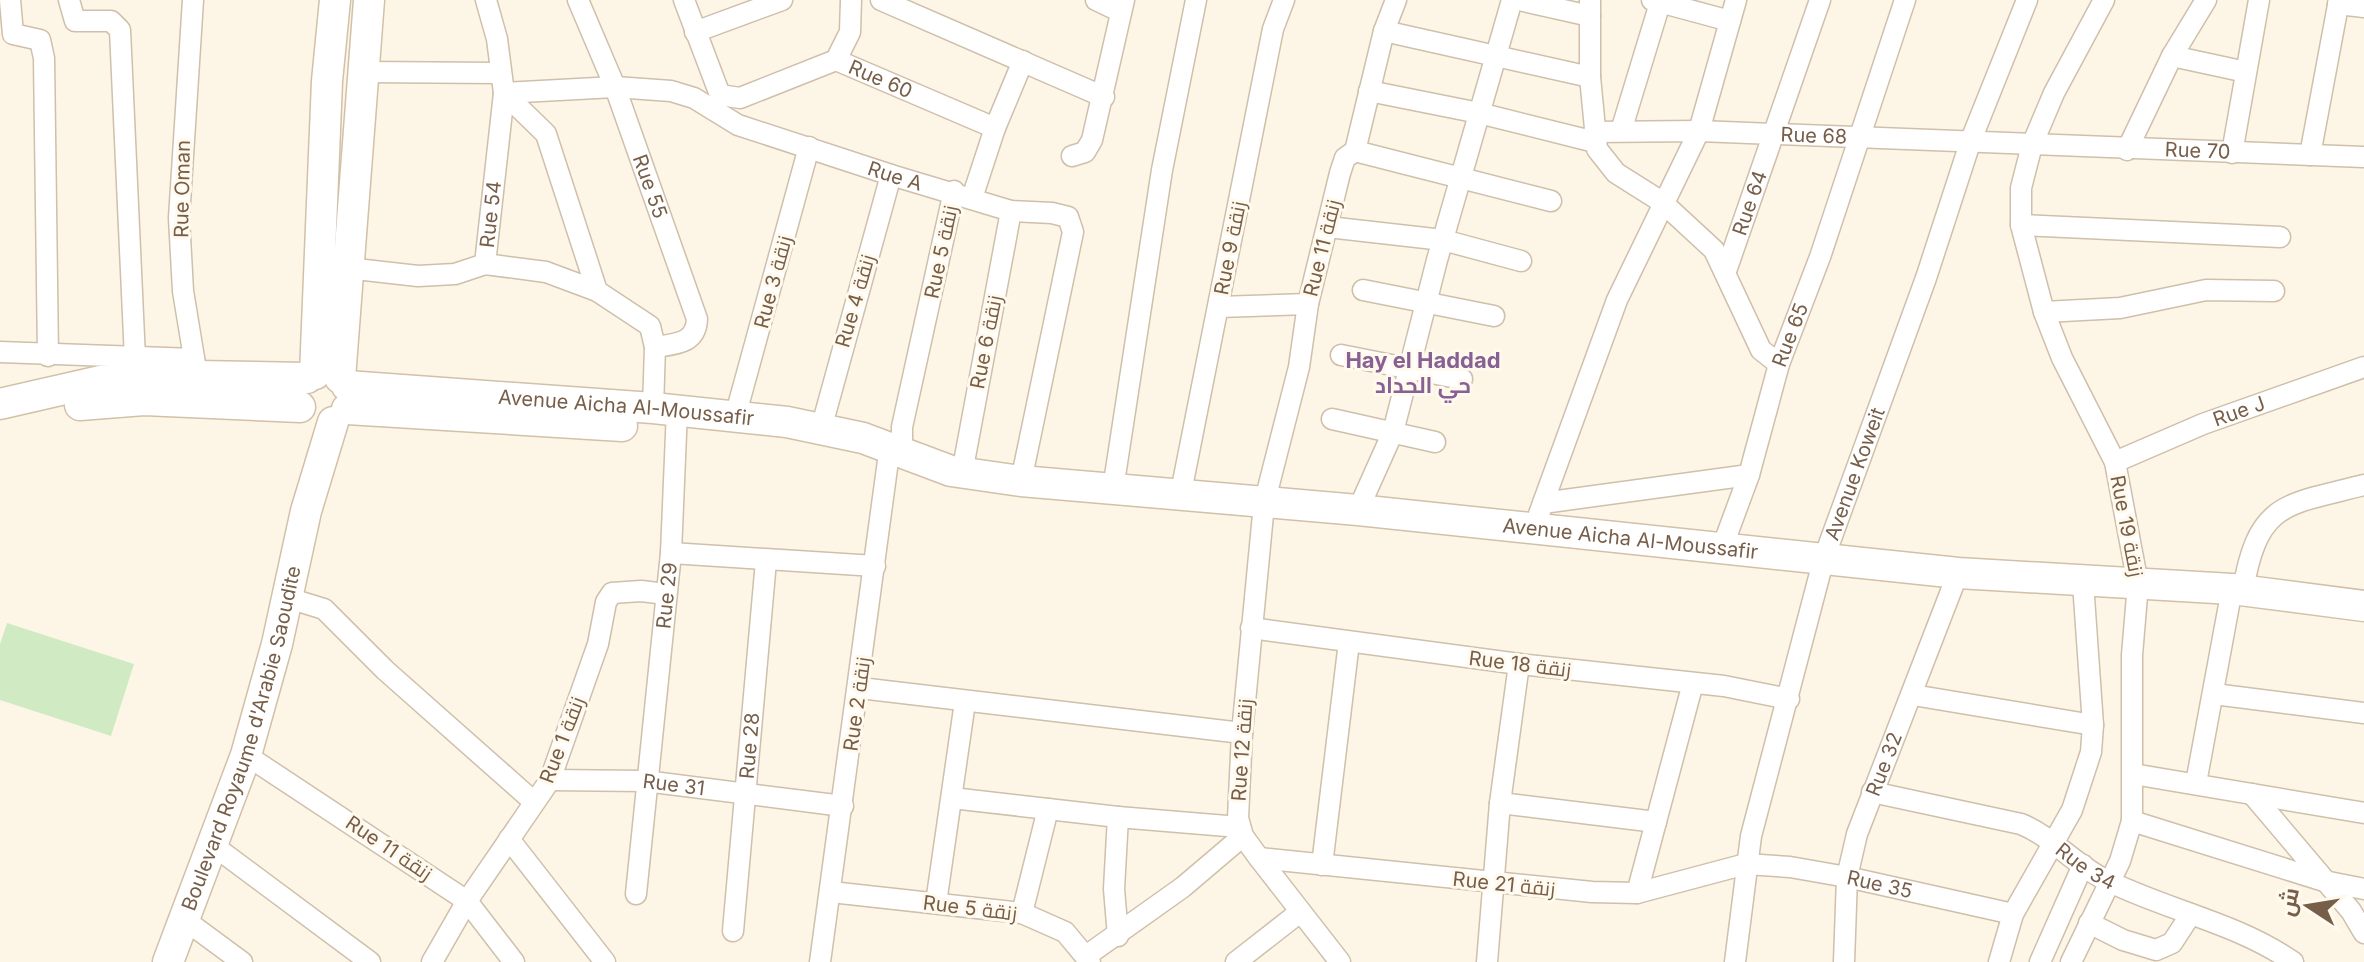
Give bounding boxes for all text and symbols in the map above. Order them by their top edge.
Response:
street label: Rue 60 [845,55,916,103]
street label: Rue 68 [1780,122,1848,149]
street label: Rue 70 [2164,137,2231,164]
street label: Rue Oman [169,140,195,238]
street label: Rue 55 [628,151,673,222]
street label: Rue A [865,156,925,196]
street label: Rue 64 [1727,167,1772,239]
street label: Rue 54 [475,180,506,249]
street label: Rue 11 زنقة [1298,197,1346,299]
street label: Rue 9 زنقة [1209,199,1251,297]
street label: Rue 5 زنقة [919,203,963,301]
street label: Rue 3 زنقة [749,233,797,331]
street label: Rue 4 زنقة [830,252,880,350]
street label: Rue 6 زنقة [965,293,1007,391]
street label: Rue 65 [1767,300,1813,370]
district label: Hay el Haddad حي الحداد [1345,347,1501,403]
street label: Avenue Aicha Al-Moussafir [497,385,756,431]
street label: Rue J [2210,391,2268,431]
street label: Avenue Koweit [1820,404,1890,543]
street label: Rue 19 زنقة [2105,473,2149,579]
street label: Avenue Aicha Al-Moussafir [1501,513,1760,564]
street label: Rue 29 [651,561,682,630]
street label: Boulevard Royaume d'Arabie Saoudite [176,564,306,914]
street label: Rue 18 زنقة [1467,646,1573,682]
street label: Rue 2 زنقة [839,655,875,753]
street label: Rue 1 زنقة [535,693,589,787]
street label: Rue 12 زنقة [1226,698,1258,802]
street label: Rue 28 [735,712,764,780]
street label: Rue 32 [1861,729,1907,800]
street label: Rue 31 [641,769,706,800]
street label: Rue 11 زنقة [341,810,437,886]
street label: Rue 34 [2051,838,2119,895]
street label: Rue 35 [1845,865,1915,903]
north arrow [2268,866,2348,946]
street label: Rue 21 زنقة [1452,867,1556,901]
text: ش [2273,885,2305,919]
street label: Rue 5 زنقة [922,890,1018,926]

